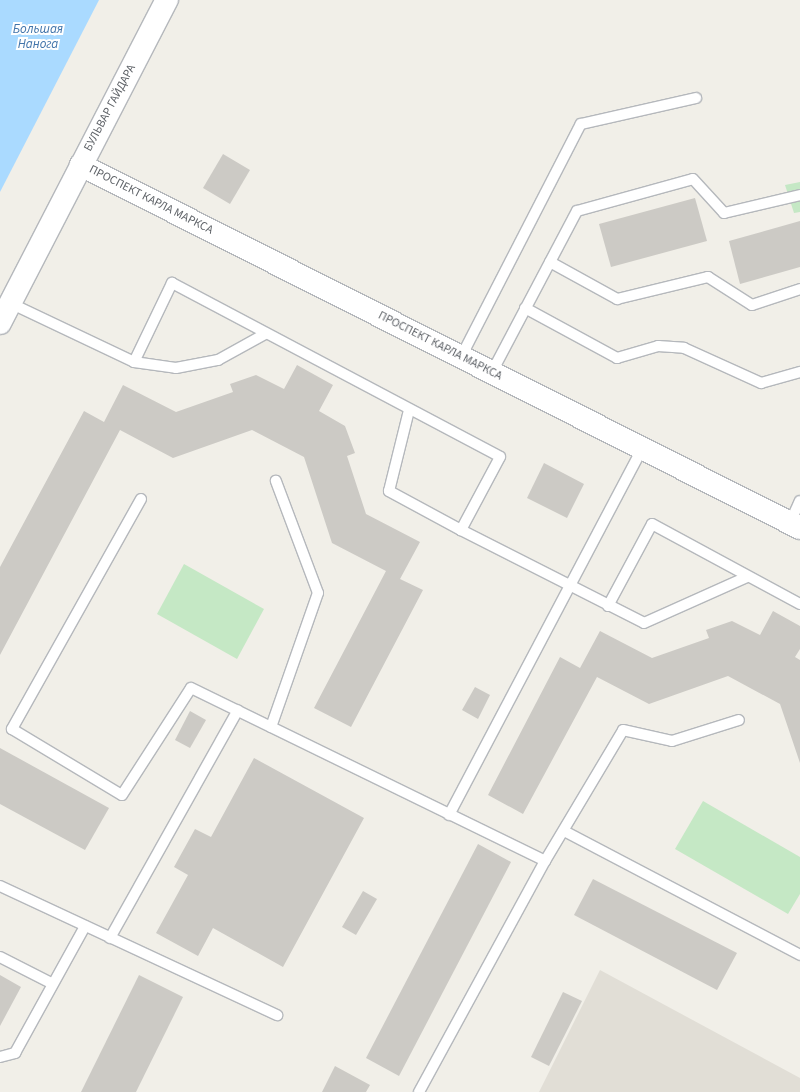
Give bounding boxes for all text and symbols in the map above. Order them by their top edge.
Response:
water label: Большая Нанога [13,22,63,53]
street label: БУЛЬВАР ГАЙДАРА [81,62,139,154]
street label: ПРОСПЕКТ КАРЛА МАРКСА [87,162,215,238]
street label: ПРОСПЕКТ КАРЛА МАРКСА [376,308,504,384]

